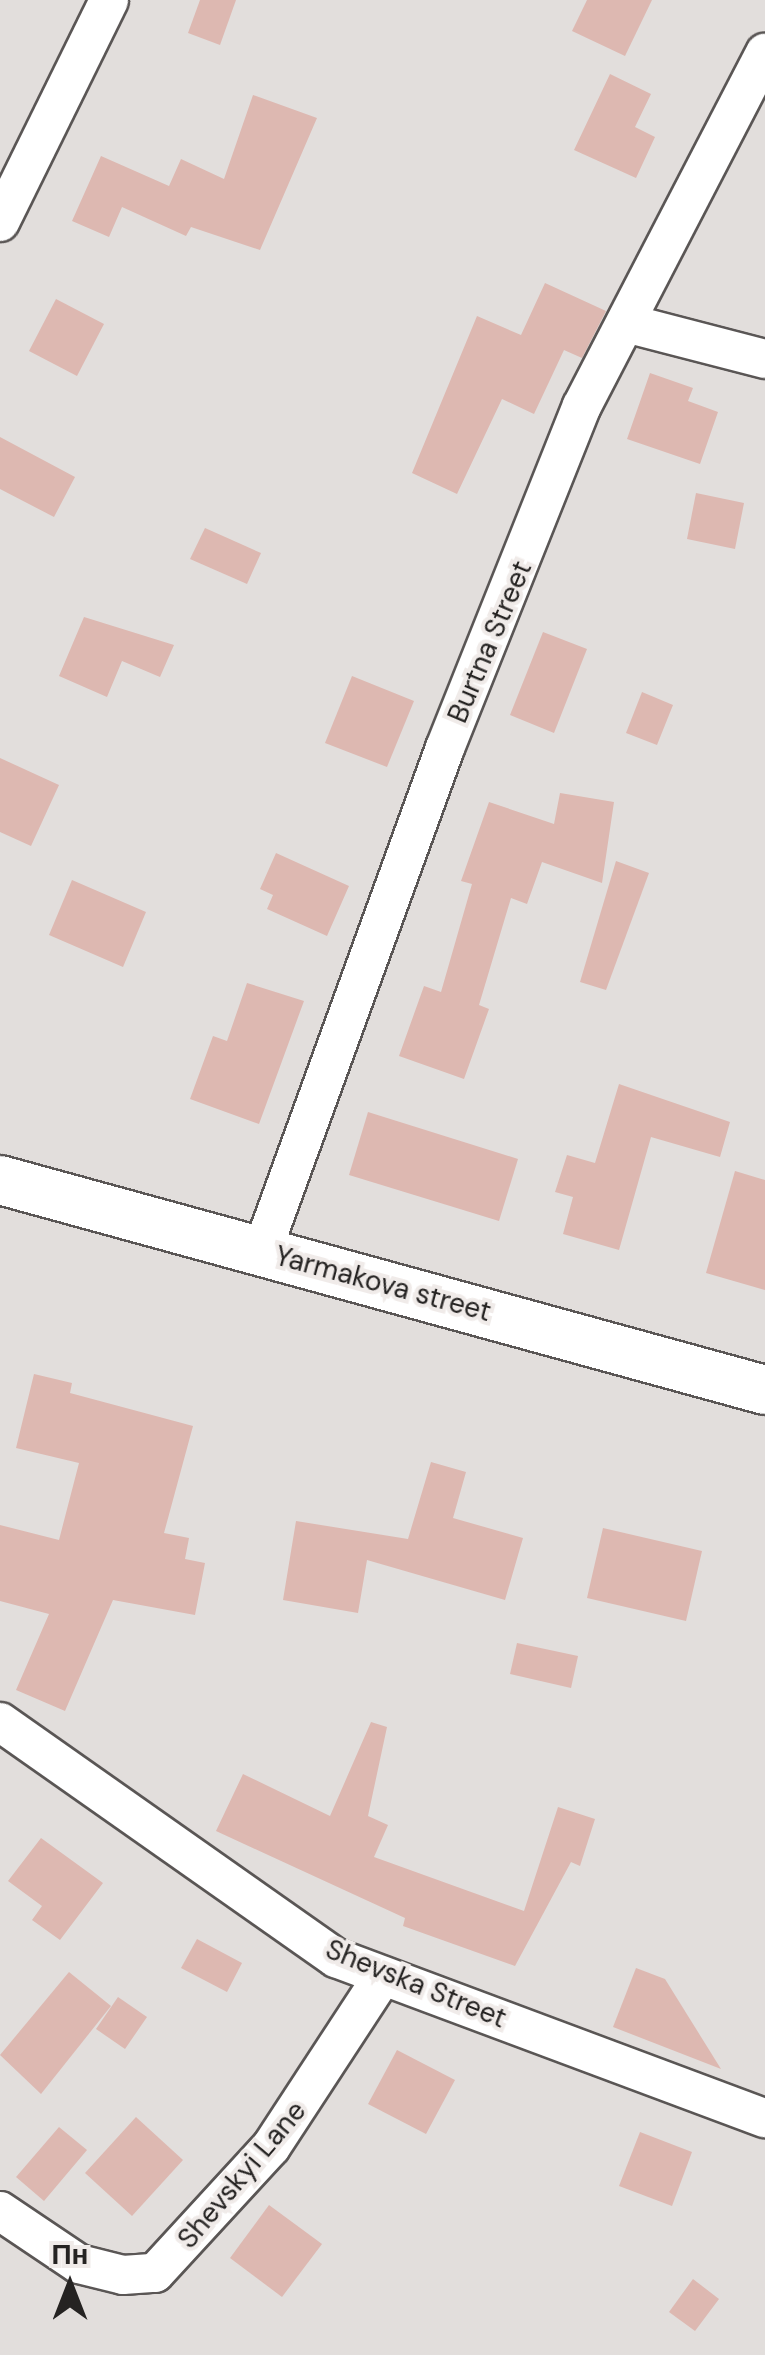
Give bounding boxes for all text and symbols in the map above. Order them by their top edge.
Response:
street label: Burtna Street [441,556,539,728]
street label: Yarmakova street [271,1239,495,1329]
street label: Shevska Street [321,1932,511,2036]
street label: Shevskyi Lane [171,2095,313,2255]
north arrow [20,2235,120,2335]
text: Пн [51,2236,89,2273]

